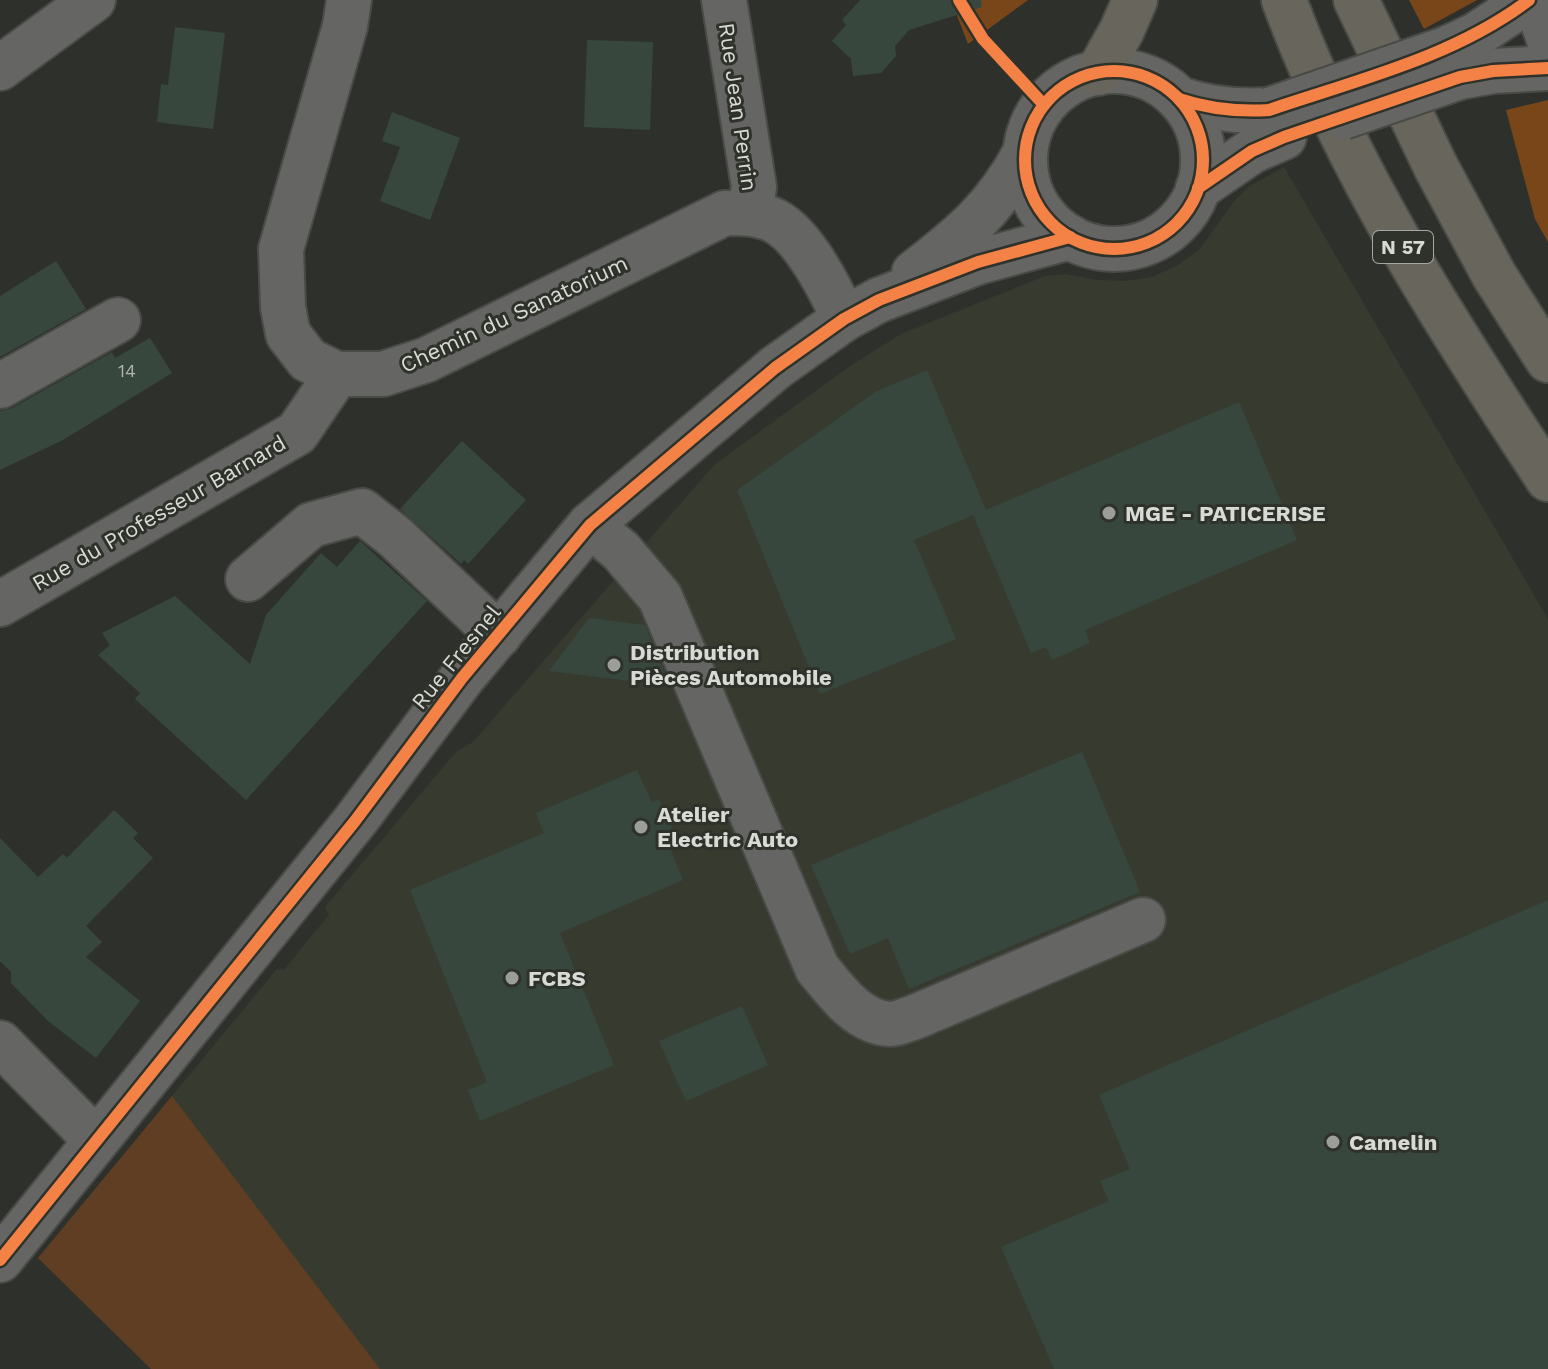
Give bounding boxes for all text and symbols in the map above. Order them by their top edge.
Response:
street label: Rue Jean Perrin [714,21,762,193]
road number: N 57 [1373,231,1433,263]
street label: Chemin du Sanatorium [396,250,632,378]
house number: 14 [118,360,136,381]
street label: Rue du Professeur Barnard [28,430,290,596]
place label: MGE - PATICERISE [1125,501,1326,526]
marker: MGE - PATICERISE [1100,504,1118,522]
street label: Rue Fresnel [406,600,506,714]
place label: Distribution Pièces Automobile [630,640,832,690]
marker: Distribution Pièces Automobile [605,656,623,674]
place label: Atelier Electric Auto [657,802,798,852]
marker: Atelier Electric Auto [632,818,650,836]
place label: FCBS [528,966,586,991]
marker: FCBS [503,969,521,987]
place label: Camelin [1349,1130,1437,1155]
marker: Camelin [1324,1133,1342,1151]

